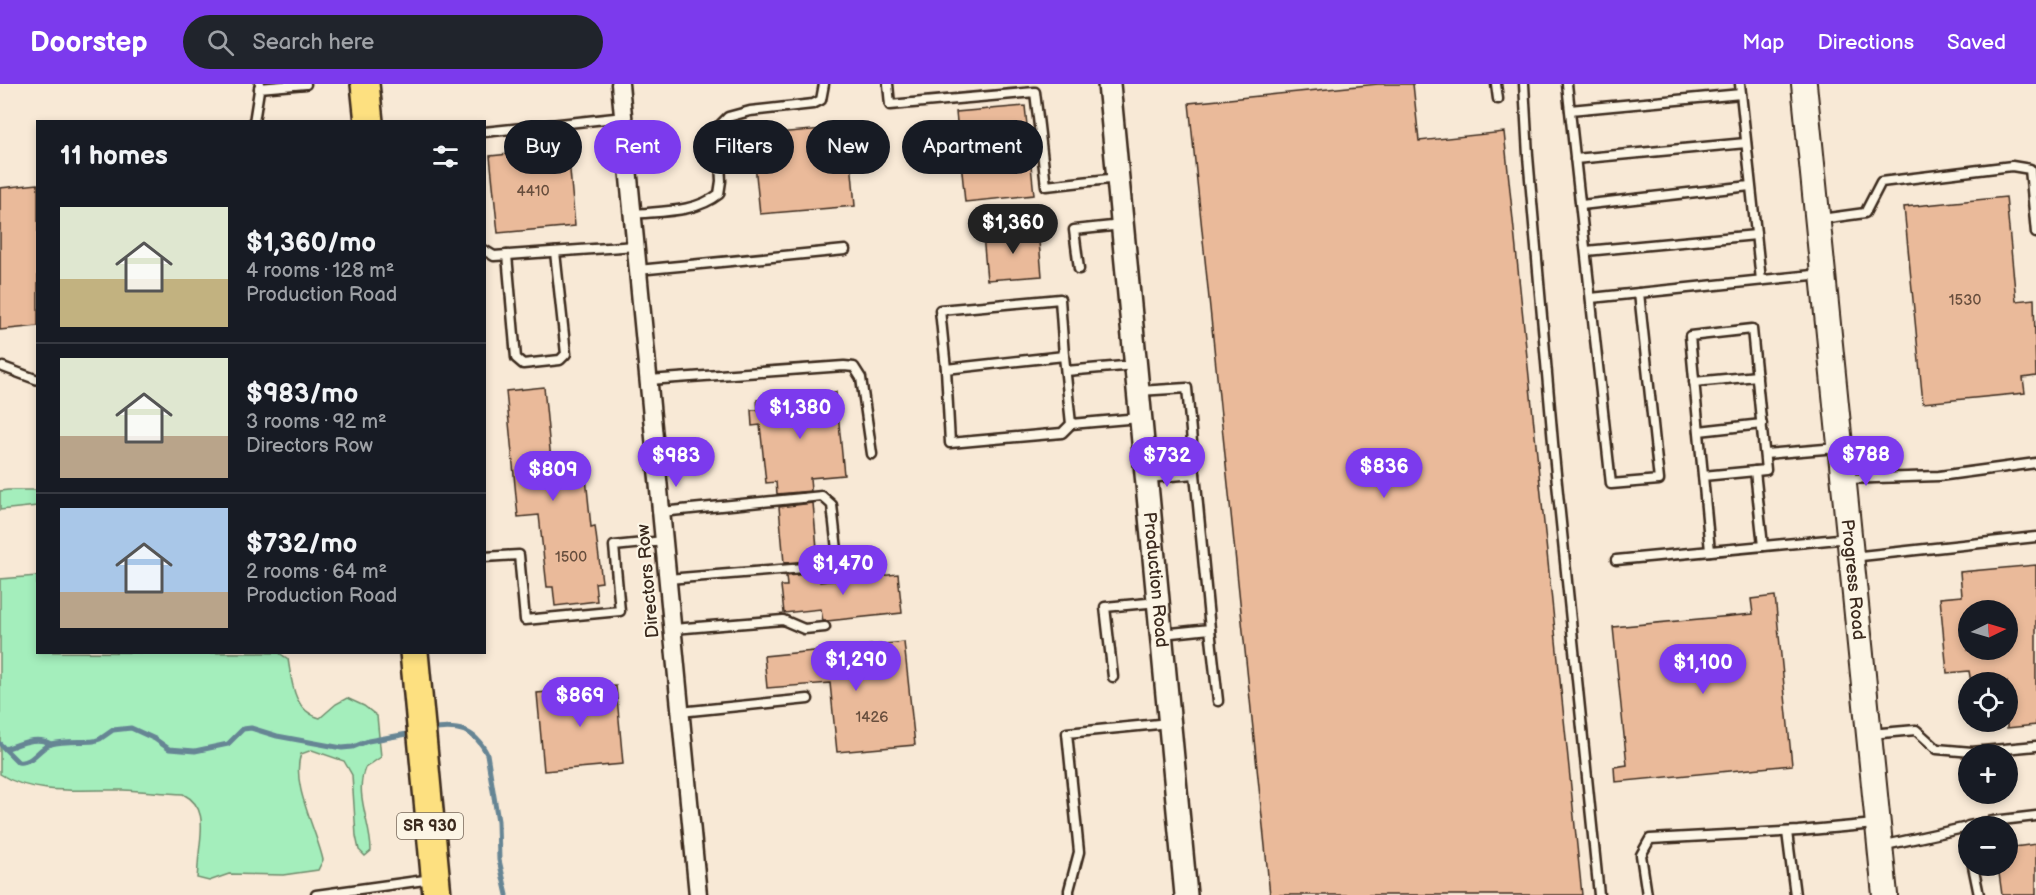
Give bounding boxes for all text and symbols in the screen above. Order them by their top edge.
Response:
search box [183,15,603,69]
text: Doorstep [30,26,147,59]
icon: search [204,26,237,59]
text: Search here [252,29,374,56]
text: Map [1742,30,1785,55]
text: Directions [1818,30,1914,55]
text: Saved [1947,30,2006,55]
chip: Buy [504,120,582,174]
chip: Rent [594,120,681,174]
chip: Filters [693,120,794,174]
chip: New [806,120,890,174]
chip: Apartment [902,120,1043,174]
icon: filters [429,140,462,173]
text: 11 homes [60,141,168,172]
house number: 4410 [517,182,550,201]
pin: $1,360 [964,204,1062,255]
text: $1,360 [982,211,1044,235]
text: $1,360/mo [246,228,376,259]
icon: home [108,231,180,303]
text: 4 rooms · 128 m² [246,259,394,283]
text: Production Road [246,283,397,307]
house number: 1530 [1949,291,1981,310]
text: $983/mo [246,379,358,410]
icon: home [108,382,180,454]
pin: $1,380 [751,389,849,440]
text: $1,380 [769,396,831,420]
text: 3 rooms · 92 m² [246,410,387,434]
text: Directors Row [246,434,373,458]
pin: $788 [1830,436,1902,487]
pin: $983 [640,437,712,488]
pin: $732 [1131,437,1203,488]
text: $788 [1842,443,1890,467]
text: $983 [652,444,700,468]
text: $732 [1143,444,1191,468]
pin: $836 [1348,448,1420,499]
pin: $809 [517,451,589,502]
text: $836 [1360,455,1409,479]
text: $809 [528,458,578,482]
street label: Production Road [1139,511,1173,649]
street label: Progress Road [1837,518,1870,641]
street label: Directors Row [633,523,663,639]
text: $732/mo [246,529,357,560]
icon: home [108,532,180,604]
pin: $1,470 [794,545,892,596]
house number: 1500 [555,548,587,567]
text: $1,470 [812,552,874,576]
text: 2 rooms · 64 m² [246,560,387,584]
text: Production Road [246,584,397,608]
north arrow [1958,600,2018,660]
map controls [1958,600,2018,876]
pin: $1,290 [807,641,905,692]
pin: $1,100 [1654,644,1752,695]
text: $1,290 [825,648,887,672]
text: $1,100 [1673,651,1733,675]
button: locate [1958,672,2018,732]
pin: $869 [544,677,616,728]
text: $869 [555,684,605,708]
house number: 1426 [856,708,888,727]
button: + [1958,744,2018,804]
road number: SR 930 [397,813,463,839]
button: − [1958,816,2018,876]

